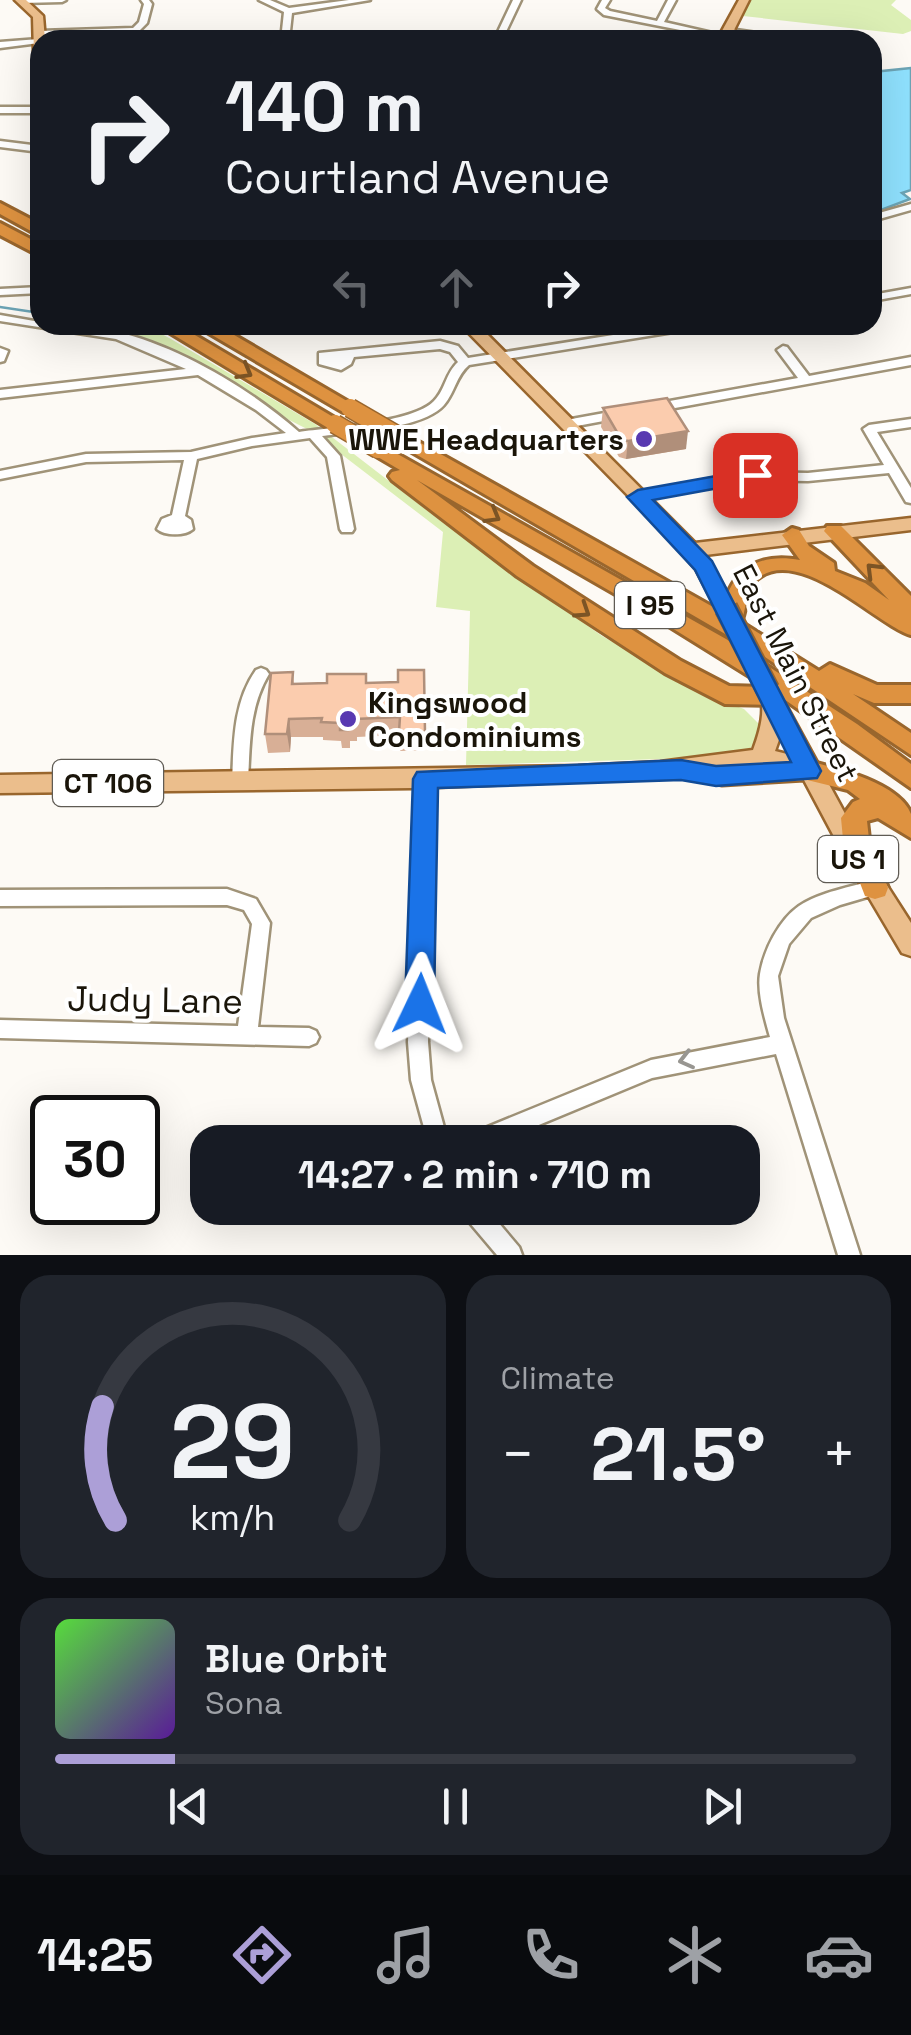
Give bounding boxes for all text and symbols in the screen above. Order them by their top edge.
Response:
text: 140 m [225,62,424,151]
icon: right [60,70,190,200]
text: Courtland Avenue [225,149,610,206]
icon: left [324,260,379,315]
icon: ahead [429,260,484,315]
icon: right [534,260,589,315]
one-way arrow [234,360,252,379]
place label: WWE Headquarters [348,420,624,459]
marker: WWE Headquarters [633,428,655,450]
pin [713,433,798,518]
icon: arrive [728,448,783,503]
one-way arrow [482,503,500,523]
street label: East Main Street [724,558,868,788]
one-way arrow [867,564,885,582]
road number: I 95 [615,582,685,628]
one-way arrow [573,598,591,617]
place label: Kingswood Condominiums [368,683,582,756]
marker: Kingswood Condominiums [337,708,359,730]
road number: CT 106 [53,760,163,806]
road number: US 1 [818,836,898,882]
position arrow [368,952,472,1056]
street label: Judy Lane [67,976,243,1024]
one-way arrow [678,1049,695,1070]
speed limit sign: 30 [30,1095,160,1225]
text: 14:27 · 2 min · 710 m [298,1151,652,1199]
text: Climate [501,1358,615,1398]
text: 29 [170,1376,296,1508]
text: 21.5° [591,1406,766,1502]
text: − [501,1419,535,1489]
text: + [822,1419,856,1489]
text: km/h [190,1495,275,1540]
text: Blue Orbit [205,1635,388,1683]
text: Sona [205,1683,282,1723]
icon: previous [161,1779,216,1834]
icon: pause [428,1779,483,1834]
icon: next [695,1779,750,1834]
icon: directions [227,1920,297,1990]
icon: music [371,1920,441,1990]
icon: phone [516,1920,586,1990]
icon: climate [660,1920,730,1990]
icon: car [804,1920,874,1990]
text: 14:25 [37,1927,153,1984]

